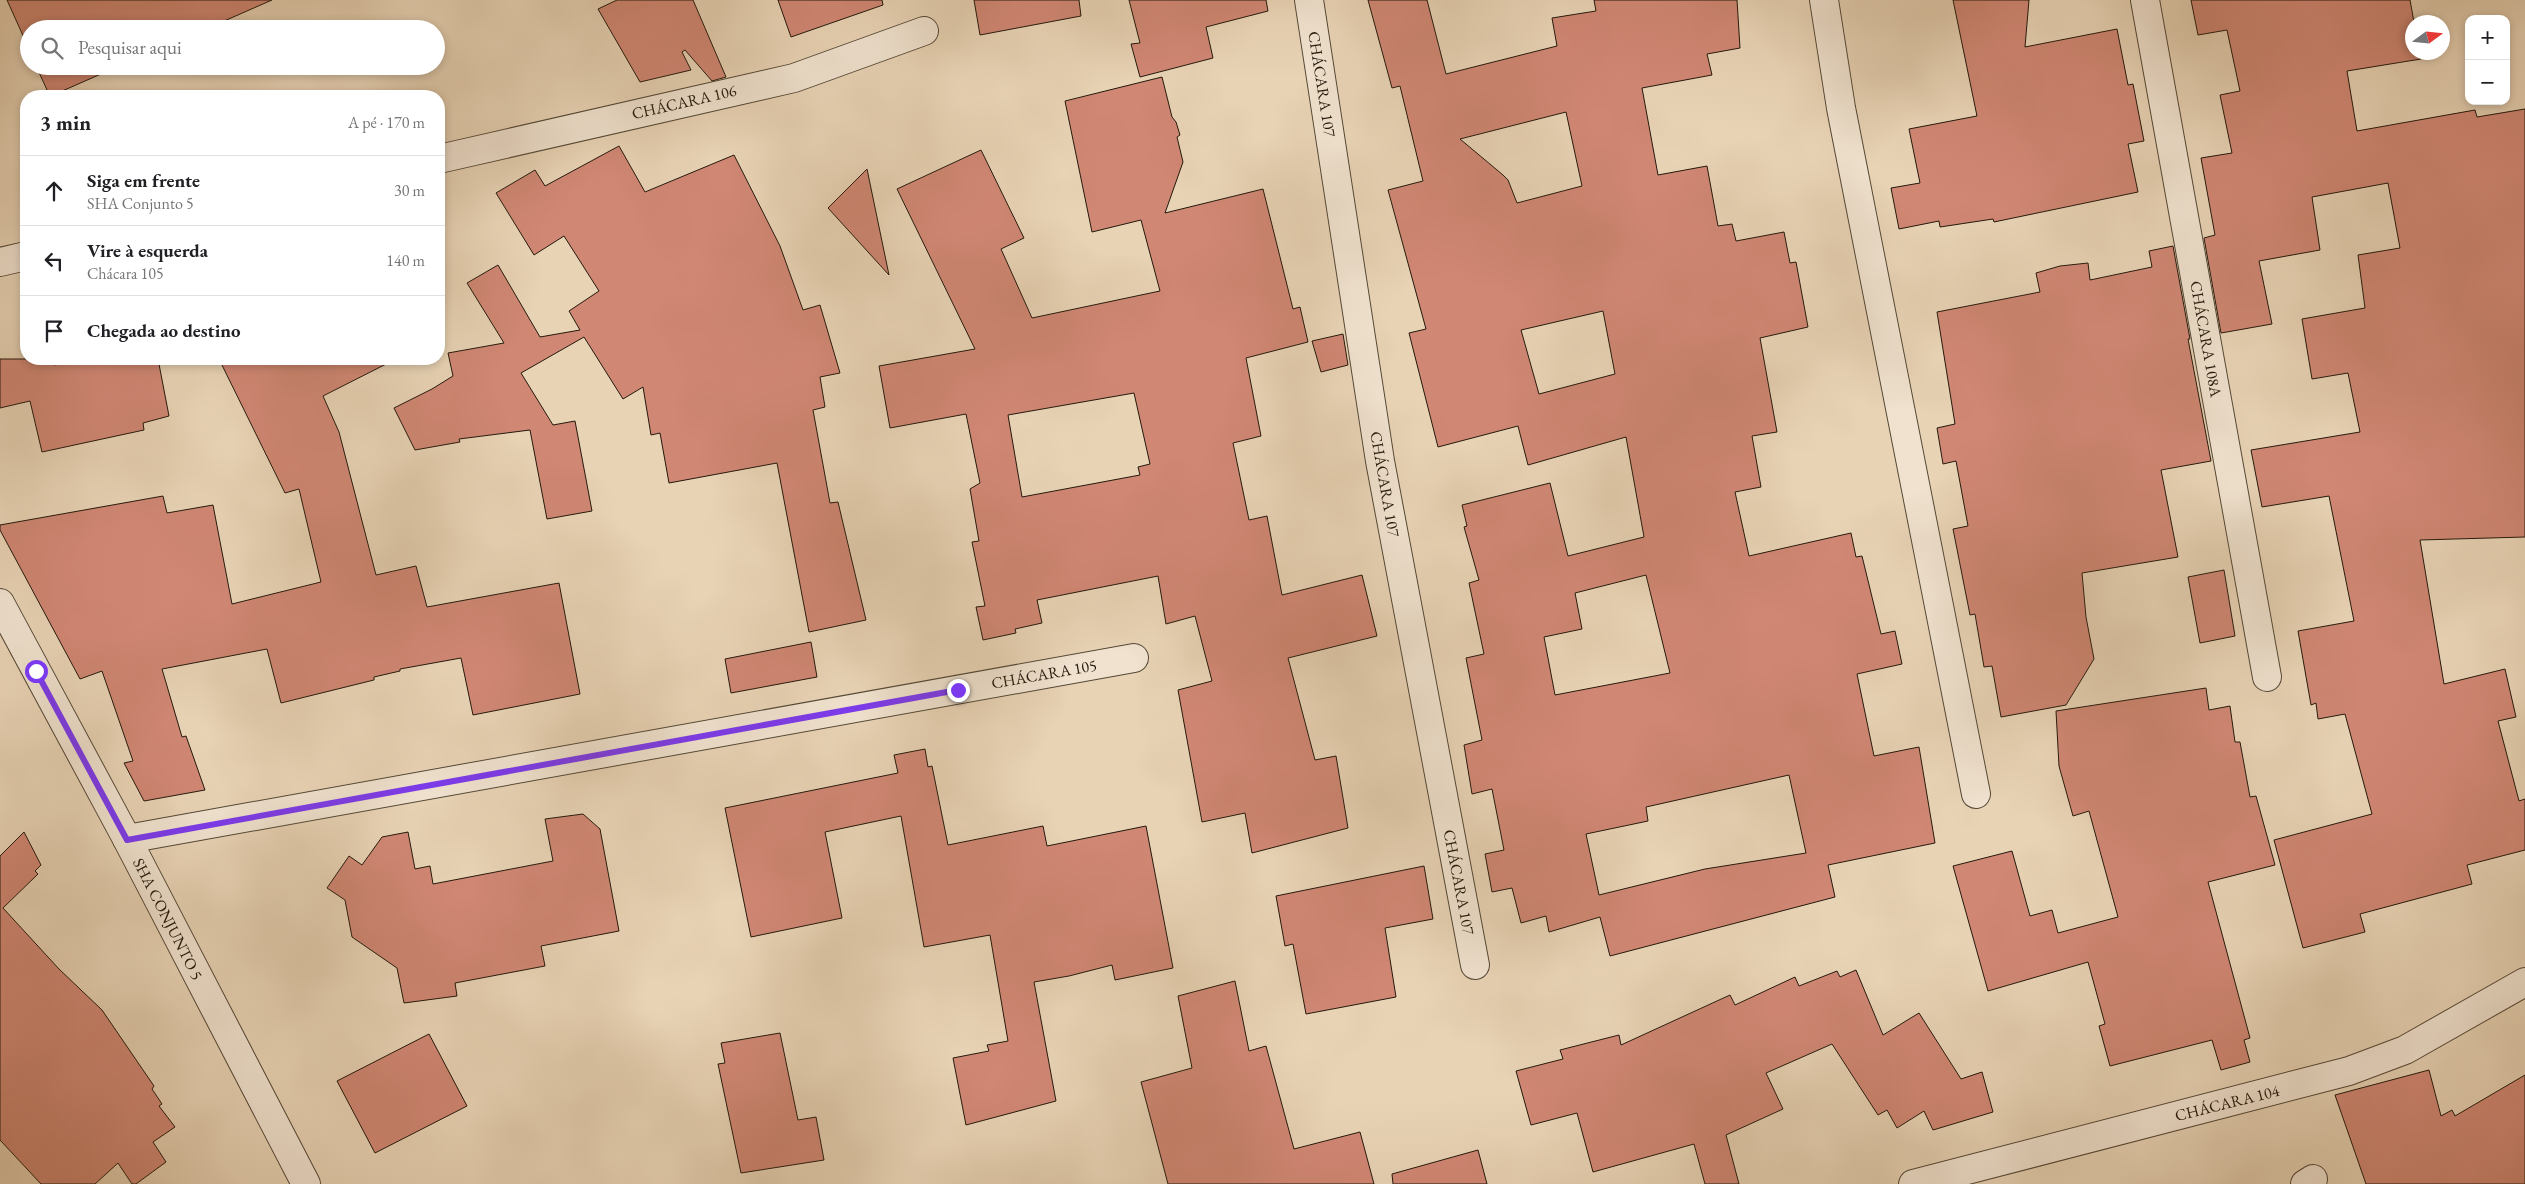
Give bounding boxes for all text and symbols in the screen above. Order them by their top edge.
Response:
north arrow [2405,15,2450,60]
map controls [2465,15,2510,105]
button: + [2465,15,2510,60]
search box [20,20,445,75]
street label: CHÁCARA 107 [1303,30,1341,139]
icon: search [38,34,66,62]
text: Pesquisar aqui [78,35,182,60]
button: − [2465,60,2510,105]
street label: CHÁCARA 106 [630,80,739,124]
text: 3 min [40,109,91,136]
text: A pé · 170 m [348,112,425,133]
text: Siga em frente [87,168,200,193]
icon: ahead [40,177,68,205]
text: 30 m [394,180,425,201]
text: SHA Conjunto 5 [87,193,194,214]
text: Vire à esquerda [87,238,208,263]
icon: left [40,247,68,275]
text: 140 m [386,250,425,271]
text: Chácara 105 [87,263,164,284]
street label: CHÁCARA 108A [2185,279,2227,400]
icon: arrive [40,317,68,345]
text: Chegada ao destino [87,318,241,343]
street label: CHÁCARA 107 [1365,430,1405,539]
street label: CHÁCARA 105 [990,654,1098,694]
route start [25,660,48,683]
route end [947,679,970,702]
street label: CHÁCARA 107 [1439,828,1480,937]
street label: SHA CONJUNTO 5 [128,854,208,984]
street label: CHÁCARA 104 [2173,1080,2282,1126]

